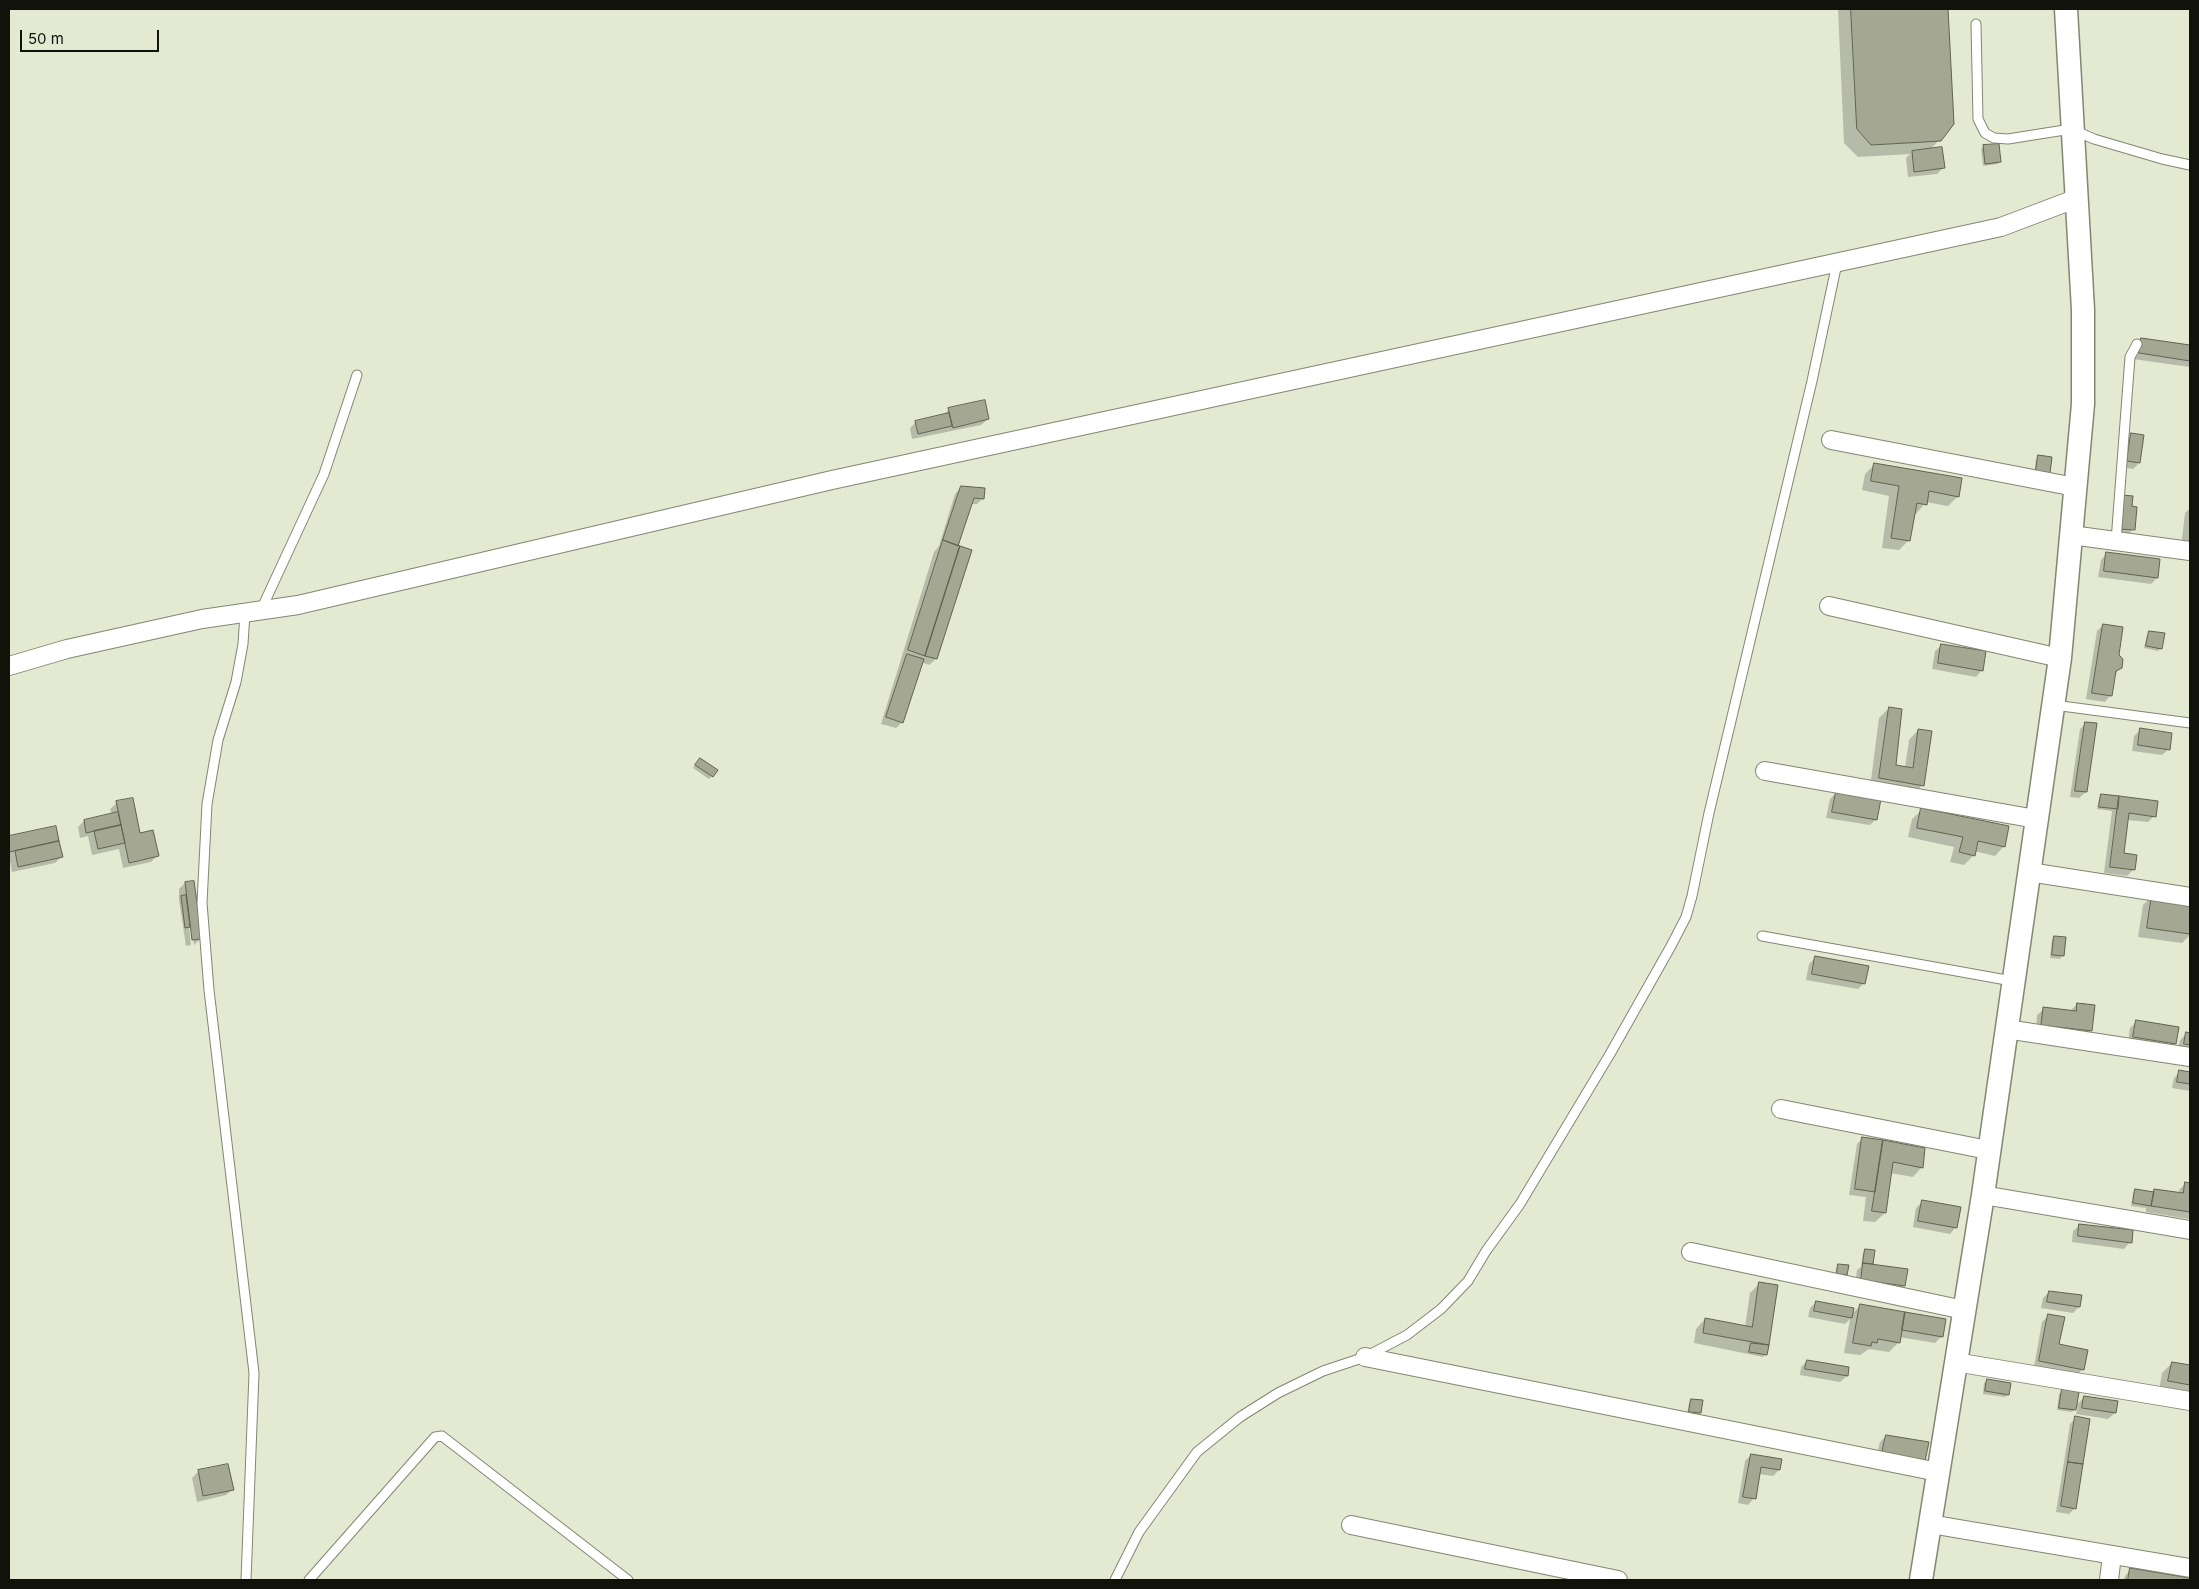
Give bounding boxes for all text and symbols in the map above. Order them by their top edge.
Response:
scale bar [22,20,161,52]
text: 50 m [28,29,64,48]

